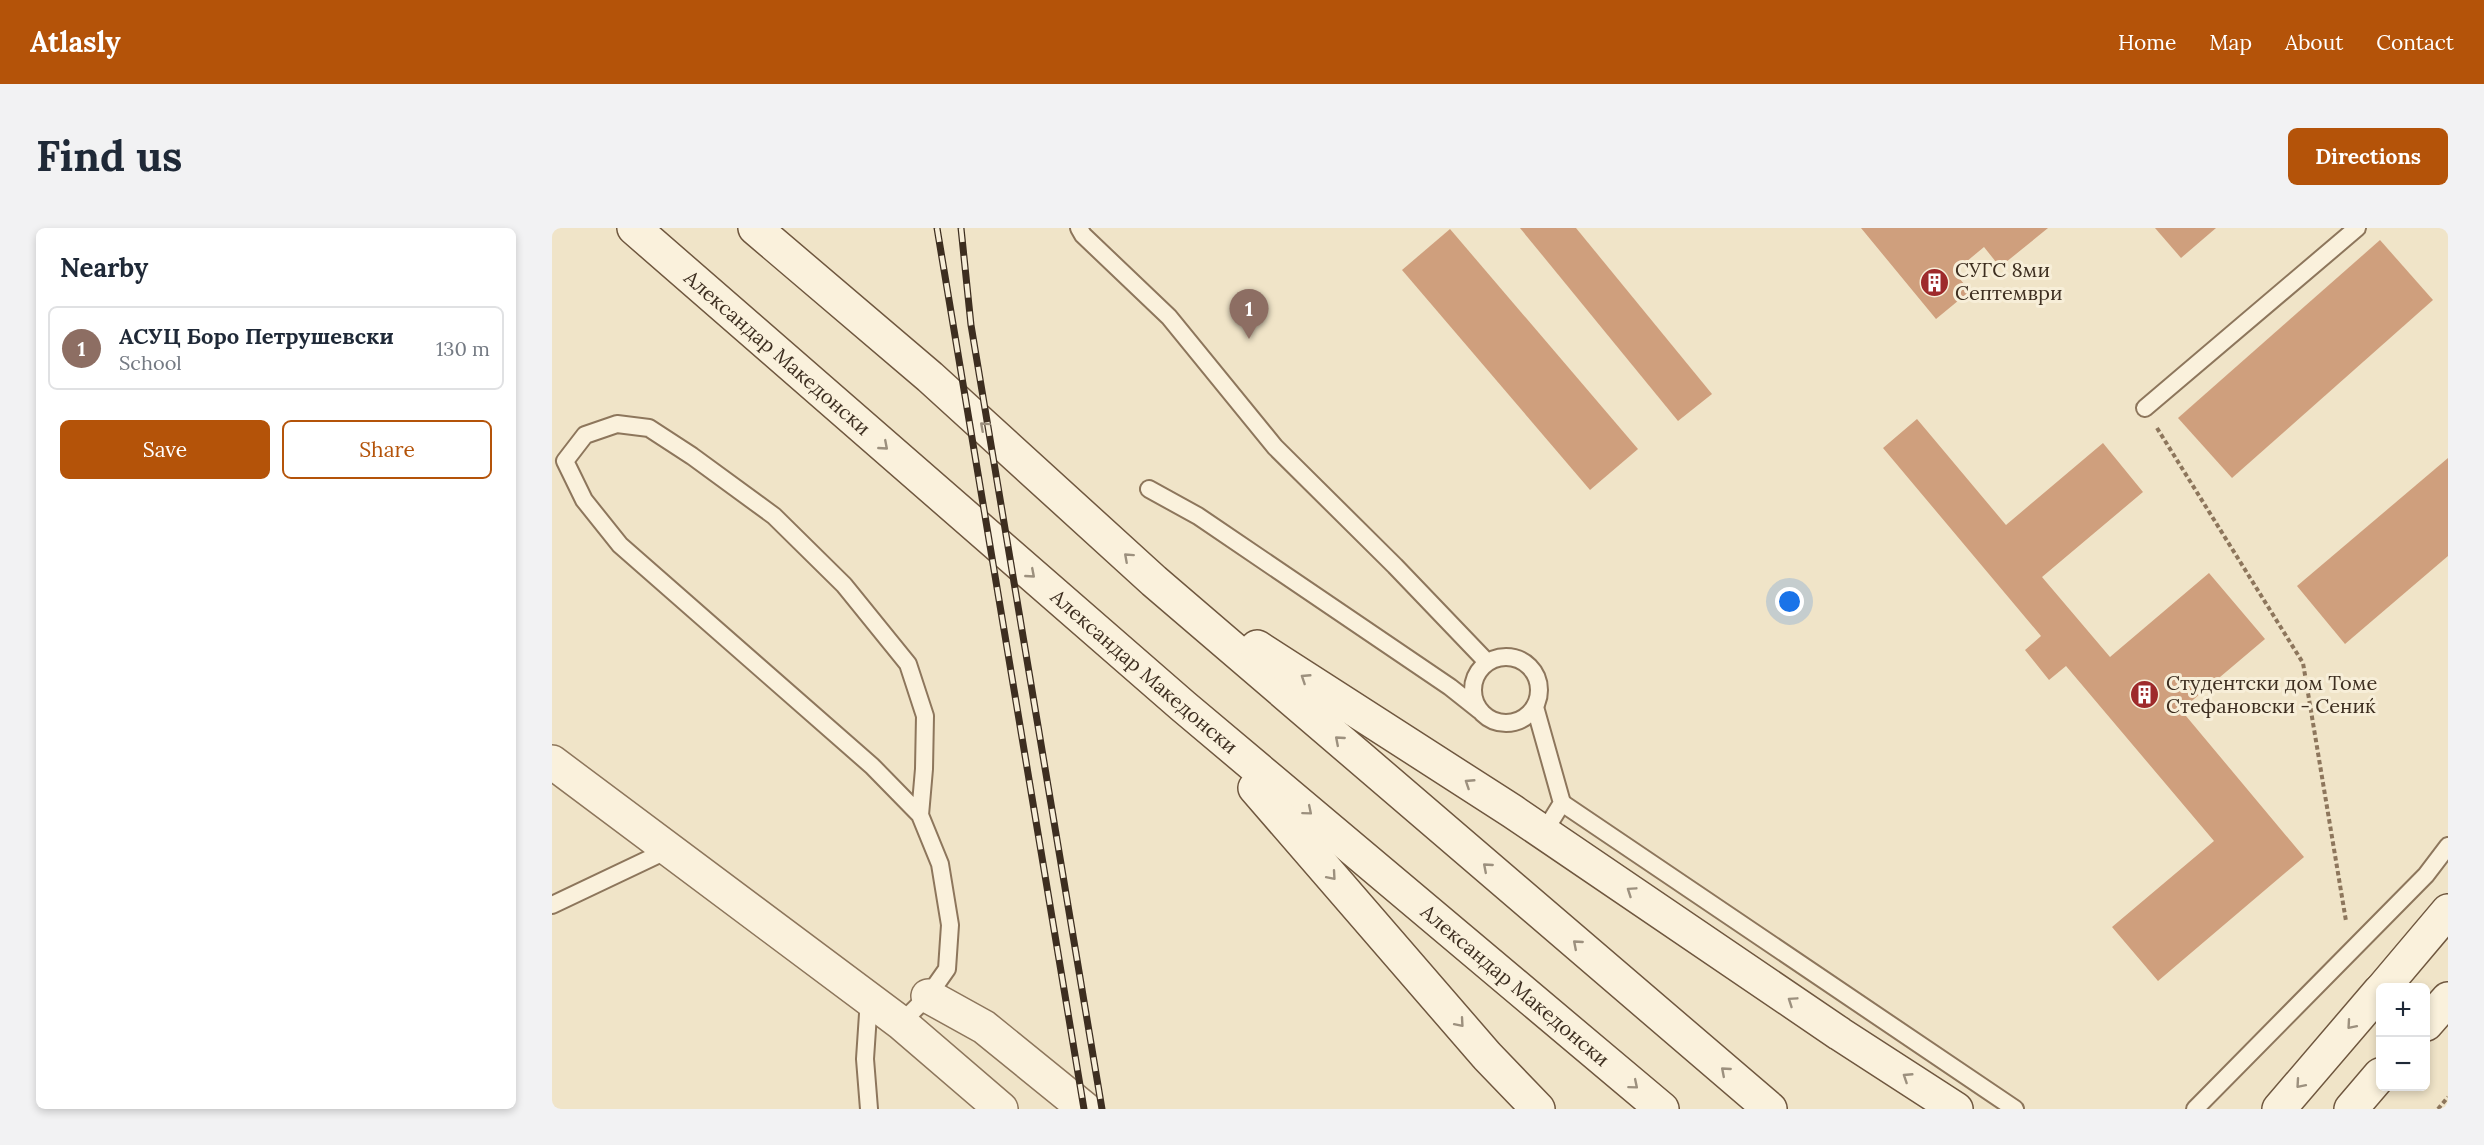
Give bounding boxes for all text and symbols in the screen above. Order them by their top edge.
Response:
text: Atlasly [30,24,121,60]
text: Home [2118,29,2176,56]
text: Map [2209,29,2252,56]
text: About [2285,29,2343,56]
text: Contact [2376,29,2454,56]
button: Directions [2288,128,2448,185]
text: Find us [36,129,182,183]
text: Nearby [60,251,148,284]
place label: СУГС 8ми Септември [1955,257,2063,305]
street label: Александар Македонски [679,264,876,440]
building icon: СУГС 8ми Септември [1918,266,1950,298]
pin: 1 [1230,290,1268,339]
text: АСУЦ Боро Петрушевски [119,322,394,350]
text: 1 [77,336,86,361]
text: 130 m [436,336,490,361]
text: School [119,350,182,375]
button: Save [60,420,270,479]
button: Share [282,420,492,479]
one-way arrow [980,422,990,433]
one-way arrow [877,439,888,450]
one-way arrow [1124,553,1135,564]
one-way arrow [1024,567,1035,578]
street label: Александар Македонски [1045,583,1243,759]
your location [1775,587,1804,616]
place label: Студентски дом Томе Стефановски - Сениќ [2166,670,2377,718]
one-way arrow [1301,673,1311,685]
building icon: Студентски дом Томе Стефановски - Сениќ [2129,679,2161,711]
one-way arrow [1335,736,1346,747]
one-way arrow [1465,779,1476,790]
one-way arrow [1301,804,1312,815]
one-way arrow [1483,863,1494,874]
one-way arrow [1325,869,1336,879]
one-way arrow [1627,887,1638,898]
street label: Александар Македонски [1415,898,1615,1071]
one-way arrow [1573,940,1584,951]
map controls [2376,983,2430,1091]
button: + [2376,983,2430,1037]
one-way arrow [1788,997,1799,1008]
one-way arrow [1452,1016,1463,1027]
one-way arrow [2347,1018,2358,1029]
button: − [2376,1037,2430,1091]
one-way arrow [1721,1067,1732,1078]
one-way arrow [1903,1073,1914,1084]
one-way arrow [2296,1077,2307,1088]
one-way arrow [1627,1078,1638,1089]

